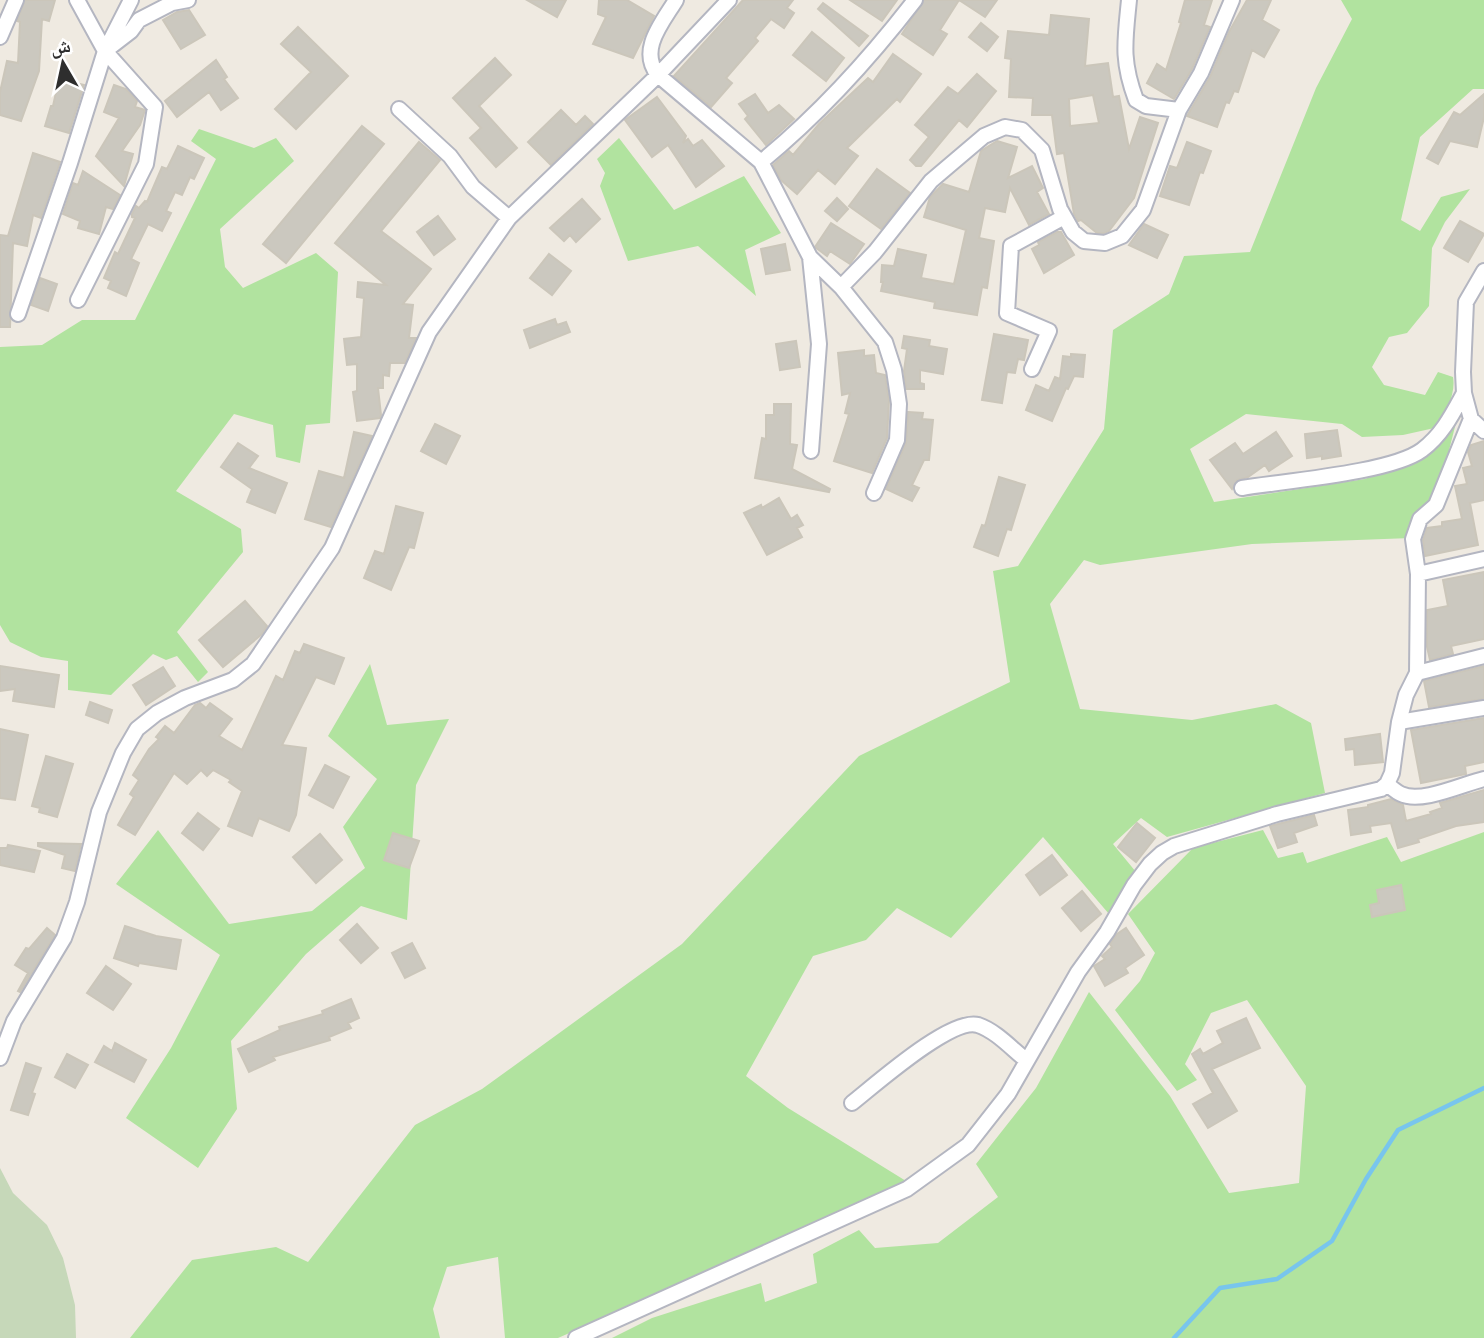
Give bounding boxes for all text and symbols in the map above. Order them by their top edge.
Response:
north arrow [28,28,98,98]
text: ش [48,32,72,62]

